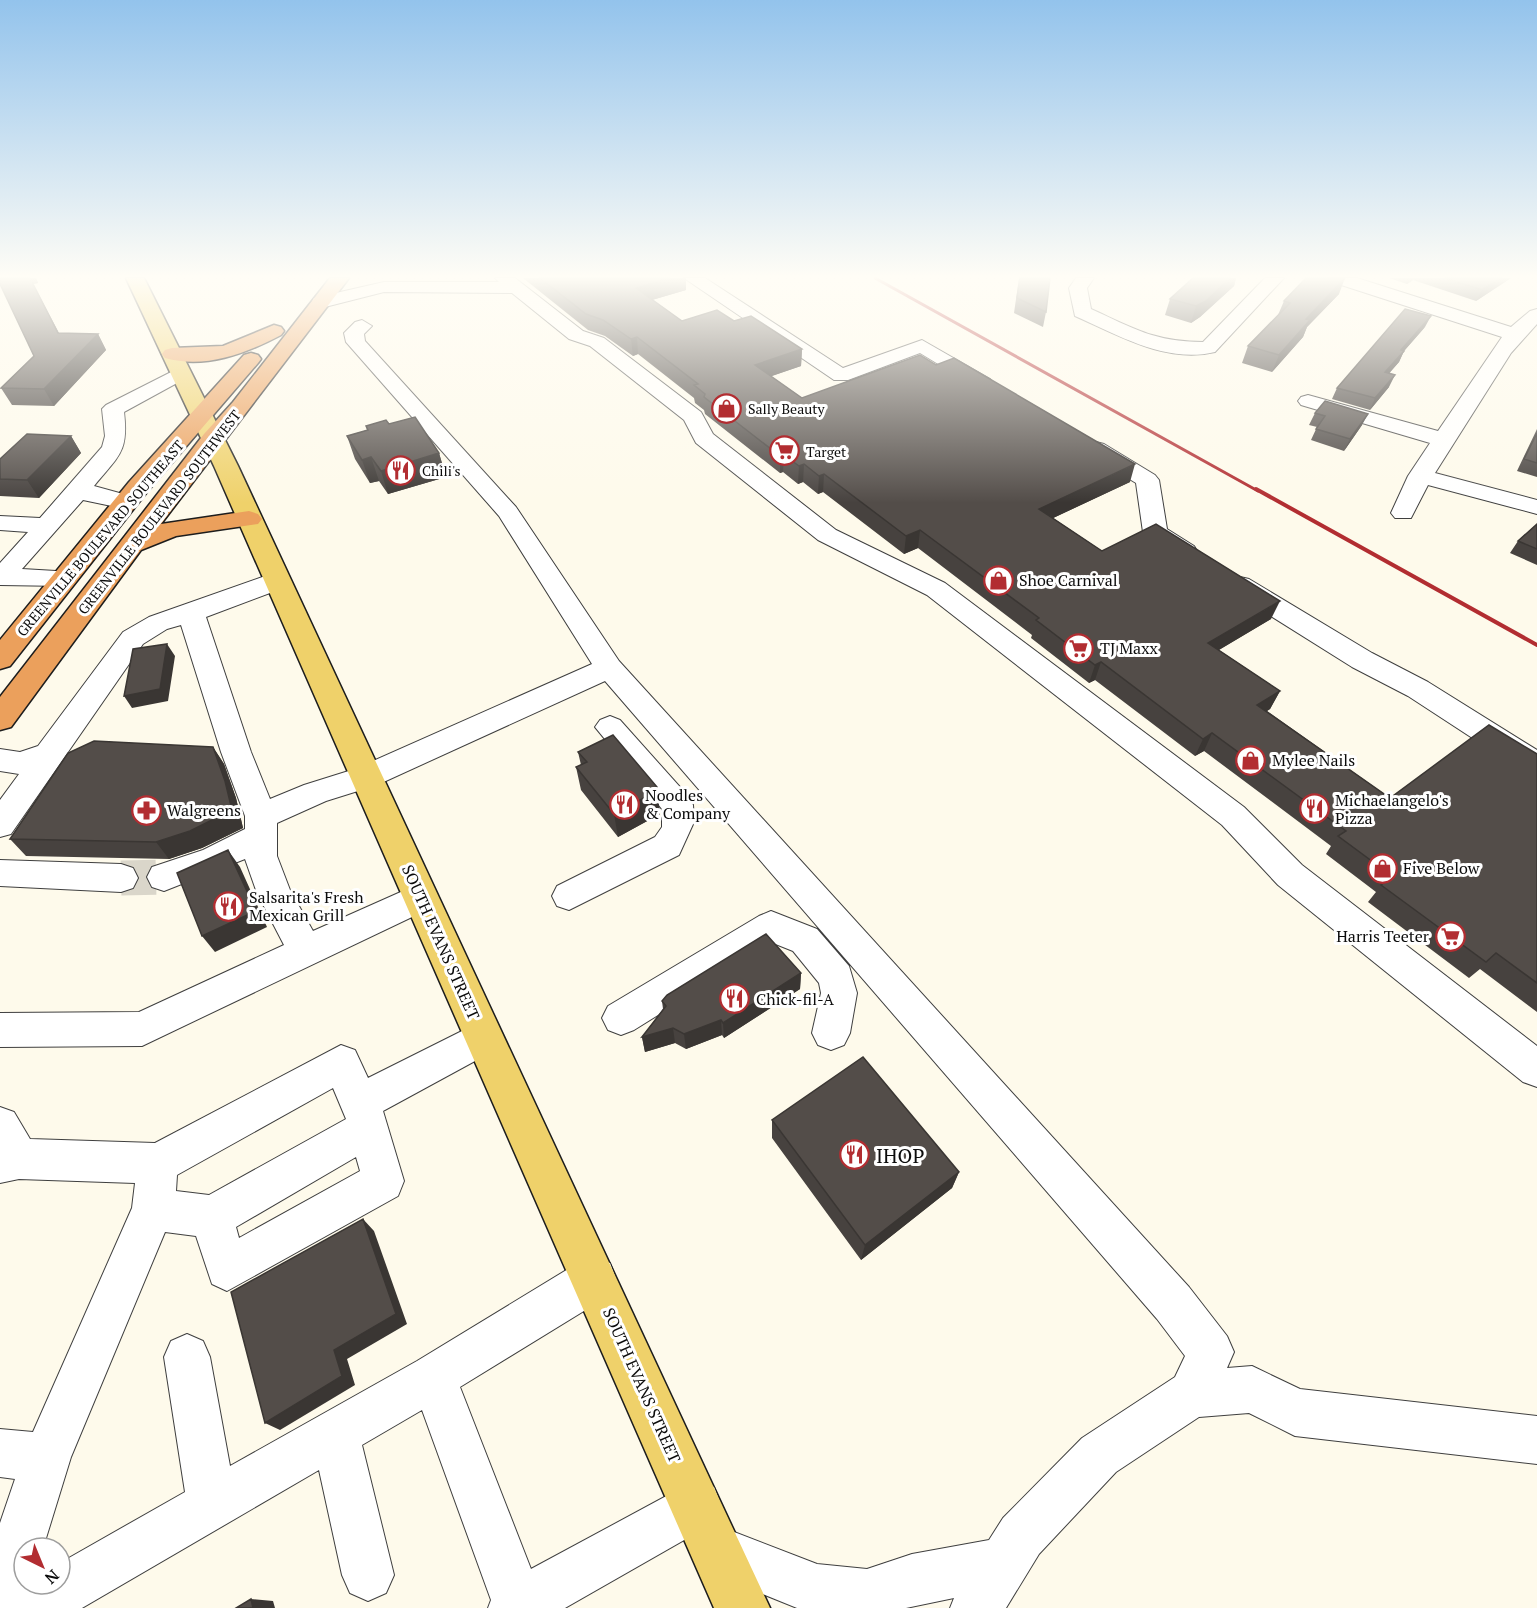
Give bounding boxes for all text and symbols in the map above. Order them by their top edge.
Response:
shop icon: Sally Beauty [711,392,743,424]
place label: Sally Beauty [748,399,825,418]
street label: GREENVILLE BOULEVARD SOUTHWEST [73,406,245,618]
supermarket icon: Target [769,435,801,467]
street label: GREENVILLE BOULEVARD SOUTHEAST [12,436,188,640]
place label: Target [806,442,847,461]
restaurant icon: Chili's [385,454,417,486]
place label: Chili's [422,461,461,480]
shop icon: Shoe Carnival [982,564,1014,596]
place label: Shoe Carnival [1019,569,1118,591]
supermarket icon: TJ Maxx [1063,632,1095,664]
place label: TJ Maxx [1100,637,1158,659]
shop icon: Mylee Nails [1235,744,1267,776]
place label: Mylee Nails [1272,749,1355,771]
place label: Noodles & Company [645,784,731,824]
restaurant icon: Noodles & Company [608,788,640,820]
place label: Michaelangelo's Pizza [1335,789,1449,829]
restaurant icon: Michaelangelo's Pizza [1298,793,1330,825]
pharmacy icon: Walgreens [130,794,162,826]
place label: Walgreens [167,799,241,821]
shop icon: Five Below [1366,852,1398,884]
place label: Five Below [1403,857,1480,879]
street label: SOUTH EVANS STREET [397,861,485,1023]
place label: Salsarita's Fresh Mexican Grill [249,886,364,926]
restaurant icon: Salsarita's Fresh Mexican Grill [212,890,244,922]
supermarket icon: Harris Teeter [1434,920,1466,952]
place label: Harris Teeter [1336,925,1430,947]
restaurant icon: Chick-fil-A [719,983,751,1015]
place label: Chick-fil-A [756,988,834,1010]
restaurant icon: IHOP [839,1139,871,1171]
place label: IHOP [876,1142,924,1169]
street label: SOUTH EVANS STREET [598,1304,686,1466]
north arrow [12,1536,72,1596]
text: N [40,1565,64,1589]

